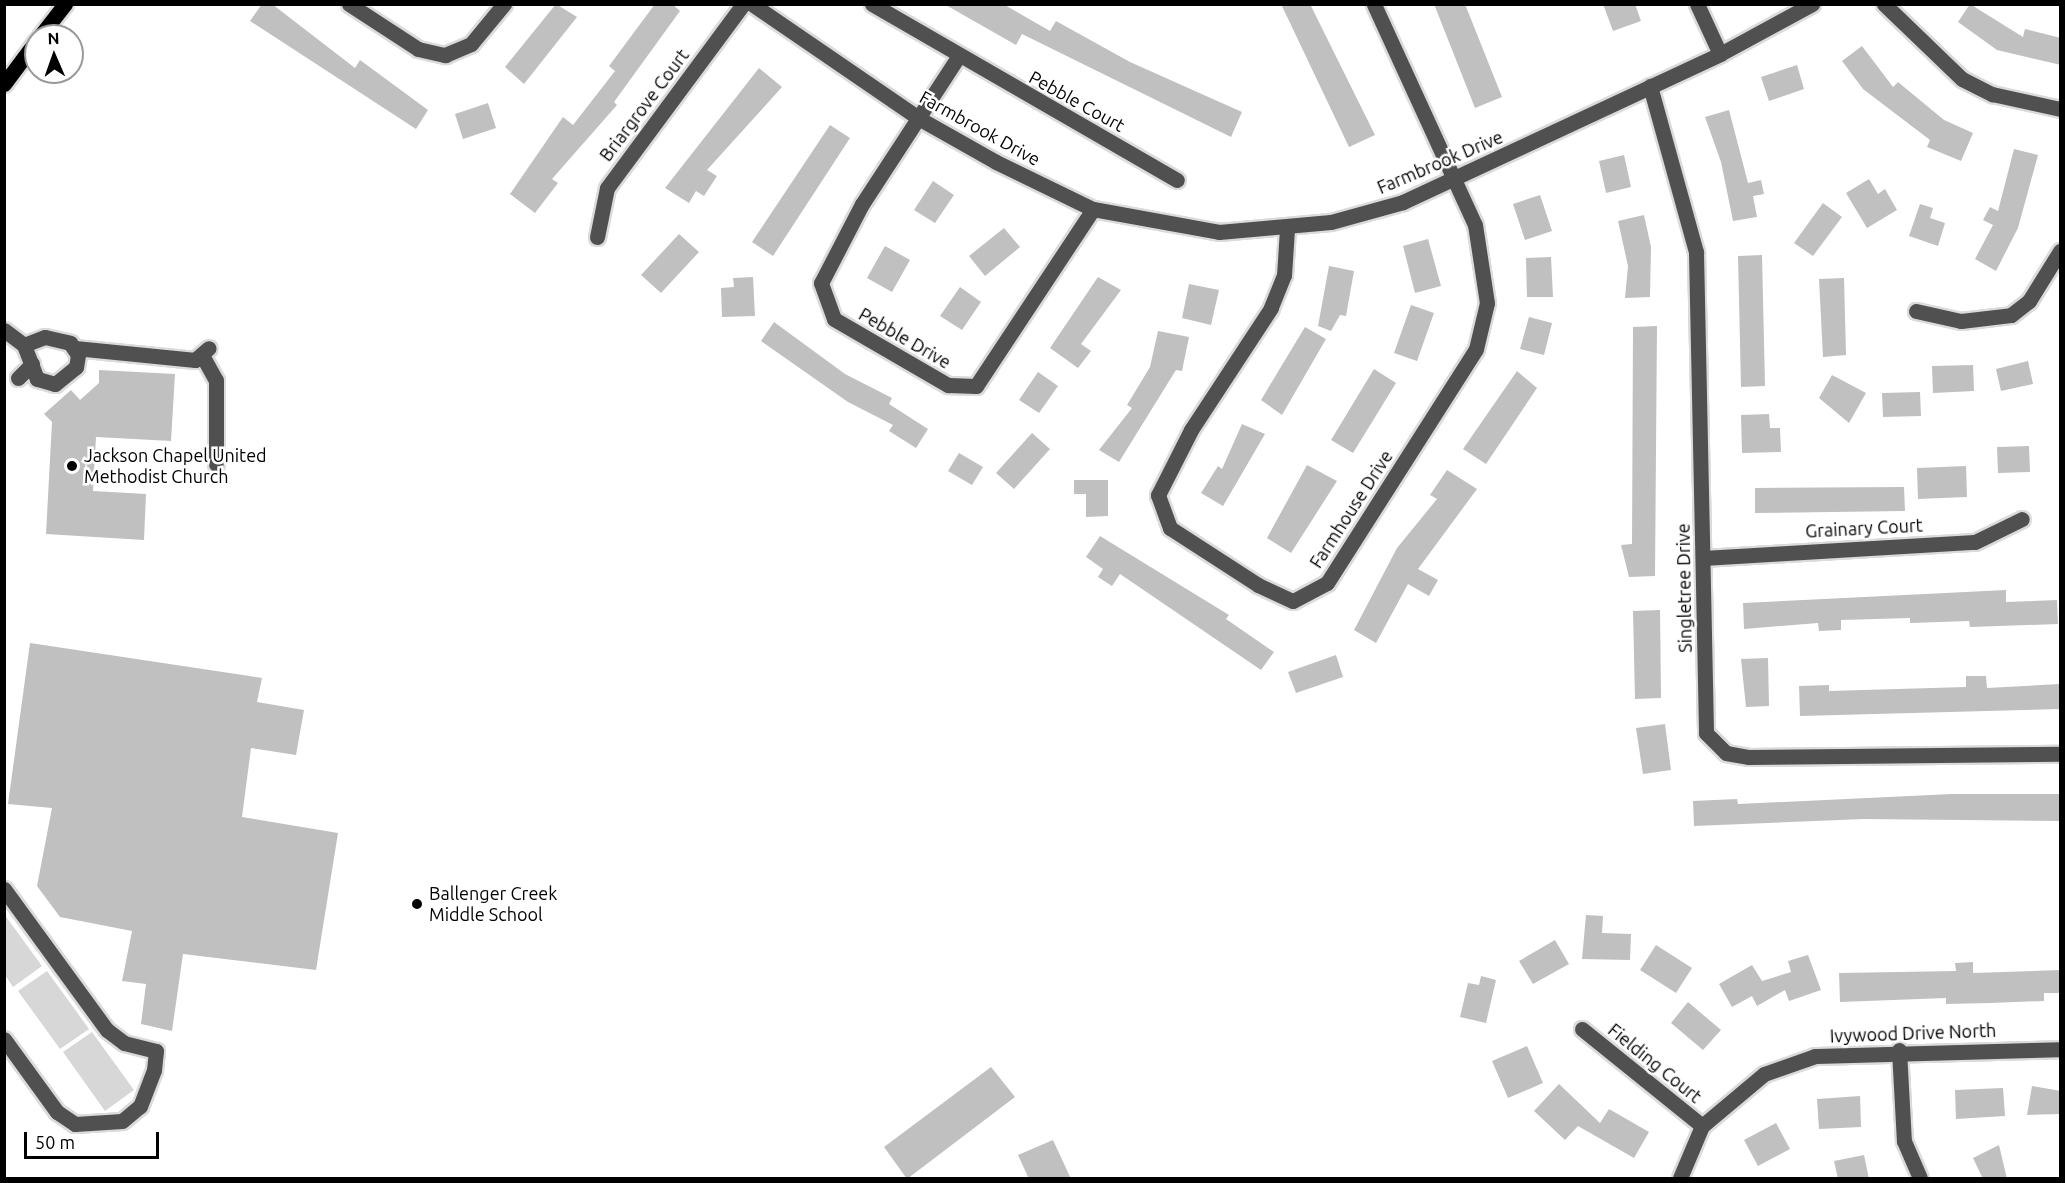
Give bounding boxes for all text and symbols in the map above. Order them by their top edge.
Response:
north arrow [24,24,84,84]
text: N [47,29,60,47]
street label: Briargrove Court [595,45,693,165]
street label: Pebble Court [1025,66,1129,136]
street label: Farmbrook Drive [916,86,1044,170]
street label: Farmbrook Drive [1374,126,1506,198]
street label: Pebble Drive [855,303,955,373]
place label: Jackson Chapel United Methodist Church [84,445,267,488]
street label: Farmhouse Drive [1305,446,1397,572]
marker: Jackson Chapel United Methodist Church [65,459,79,473]
street label: Grainary Court [1805,514,1923,542]
street label: Singletree Drive [1672,523,1696,653]
place label: Ballenger Creek Middle School [429,883,557,926]
marker: Ballenger Creek Middle School [410,897,424,911]
street label: Fielding Court [1604,1019,1706,1107]
street label: Ivywood Drive North [1829,1019,1997,1047]
scale bar [27,1120,162,1158]
text: 50 m [35,1132,75,1152]

